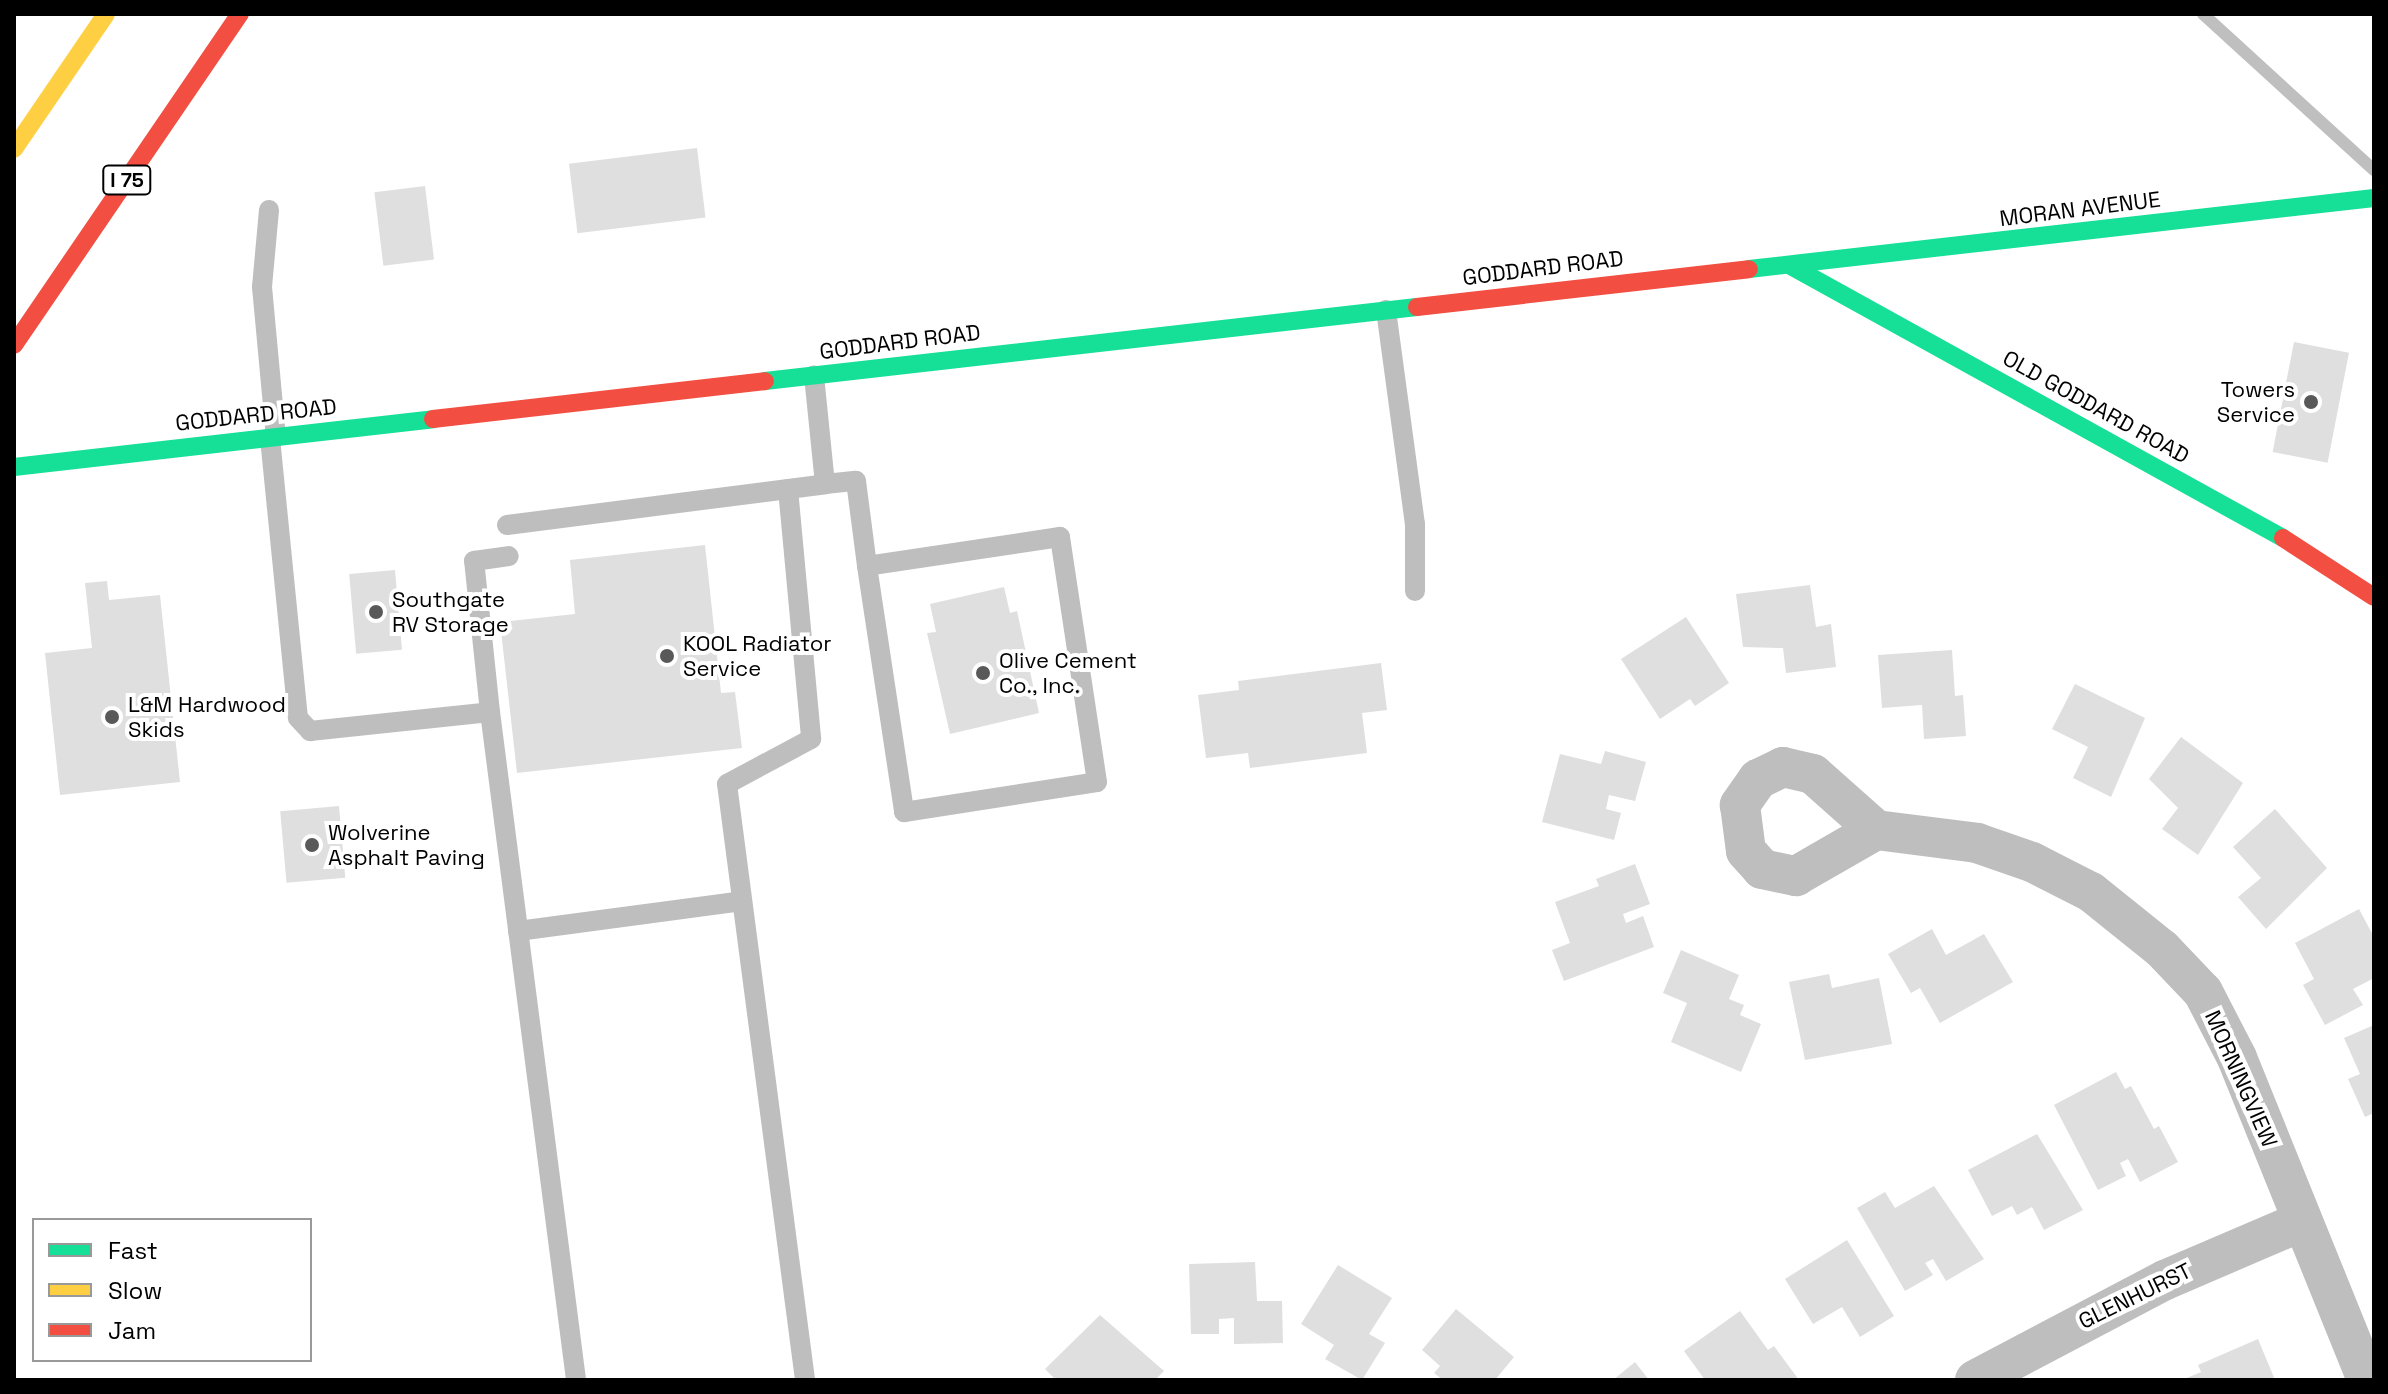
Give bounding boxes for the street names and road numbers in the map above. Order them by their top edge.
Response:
road number: I 75 [101,164,153,196]
street label: MORAN AVENUE [1998,186,2162,232]
street label: GODDARD ROAD [1461,245,1625,291]
street label: GODDARD ROAD [818,319,982,365]
street label: OLD GODDARD ROAD [1998,345,2194,469]
street label: GODDARD ROAD [174,393,338,437]
street label: MORNINGVIEW [2199,1006,2283,1152]
street label: GLENHURST [2074,1257,2196,1335]

